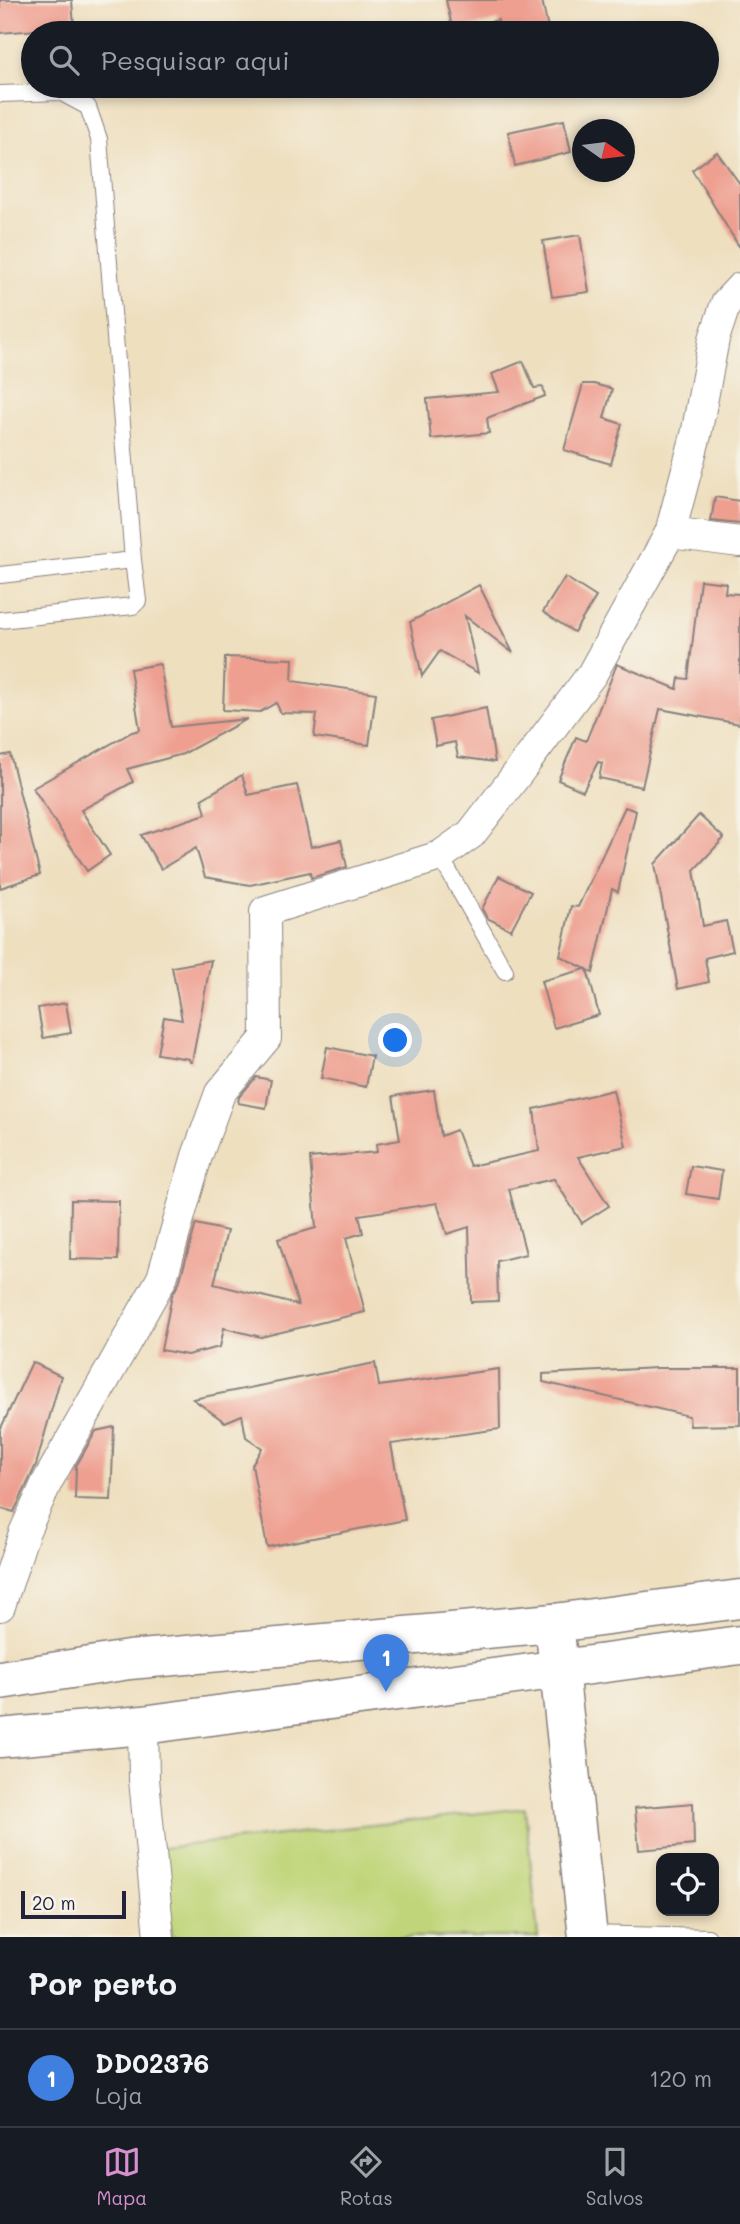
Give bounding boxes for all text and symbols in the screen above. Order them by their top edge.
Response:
search box [21,21,719,98]
icon: search [45,41,83,79]
text: Pesquisar aqui [101,43,290,77]
north arrow [572,119,635,182]
your location [378,1023,412,1057]
pin: 1 [363,1634,409,1692]
map controls [656,1853,719,1916]
button: locate [656,1853,719,1916]
scale bar [21,1888,126,1920]
text: 20 m [32,1890,76,1915]
text: Por perto [28,1963,177,2003]
text: DD02376 [95,2046,209,2080]
text: 1 [46,2063,56,2093]
text: 120 m [649,2063,712,2093]
text: Loja [95,2080,143,2110]
tab: Mapa [96,2143,147,2210]
tab: Rotas [340,2143,393,2210]
tab: Salvos [586,2143,644,2210]

